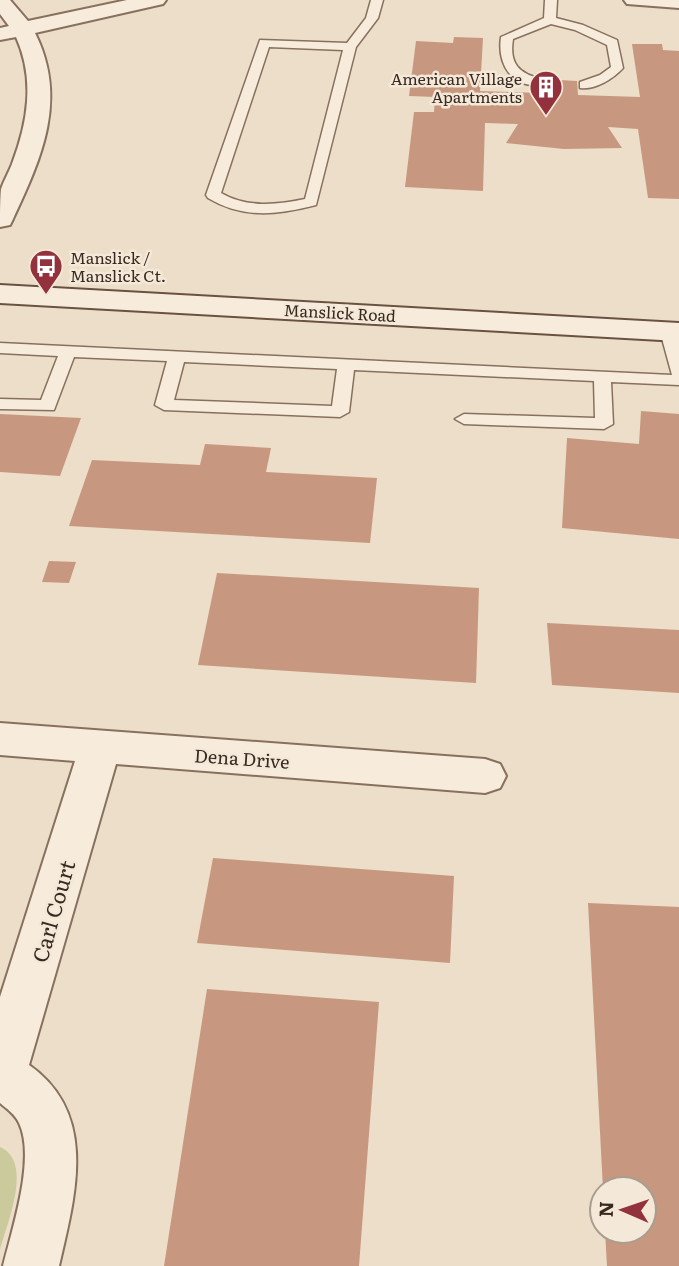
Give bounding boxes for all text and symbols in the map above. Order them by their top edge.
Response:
place label: American Village Apartments [391,66,522,108]
building icon: American Village Apartments [527,68,565,117]
place label: Manslick / Manslick Ct. [70,245,166,287]
bus stop icon: Manslick / Manslick Ct. [27,247,65,296]
street label: Manslick Road [283,297,397,327]
street label: Dena Drive [193,741,291,775]
street label: Carl Court [23,856,82,966]
north arrow [588,1175,658,1245]
text: N [591,1201,619,1218]

